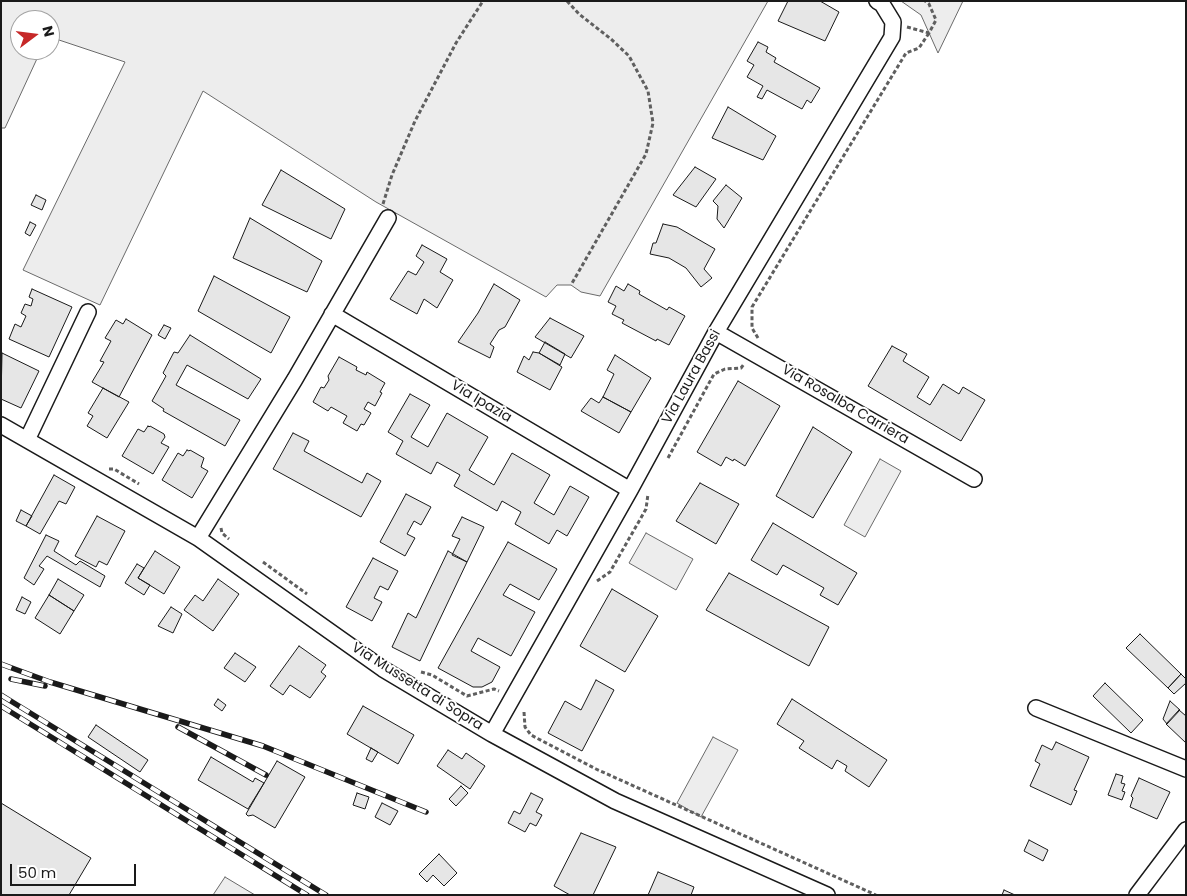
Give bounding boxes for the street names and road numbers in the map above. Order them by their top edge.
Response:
street label: Via Laura Bassi [659,327,725,427]
street label: Via Rosalba Carriera [778,362,912,448]
street label: Via Ipazia [448,377,514,427]
street label: Via Mussetta di Sopra [348,640,486,734]

